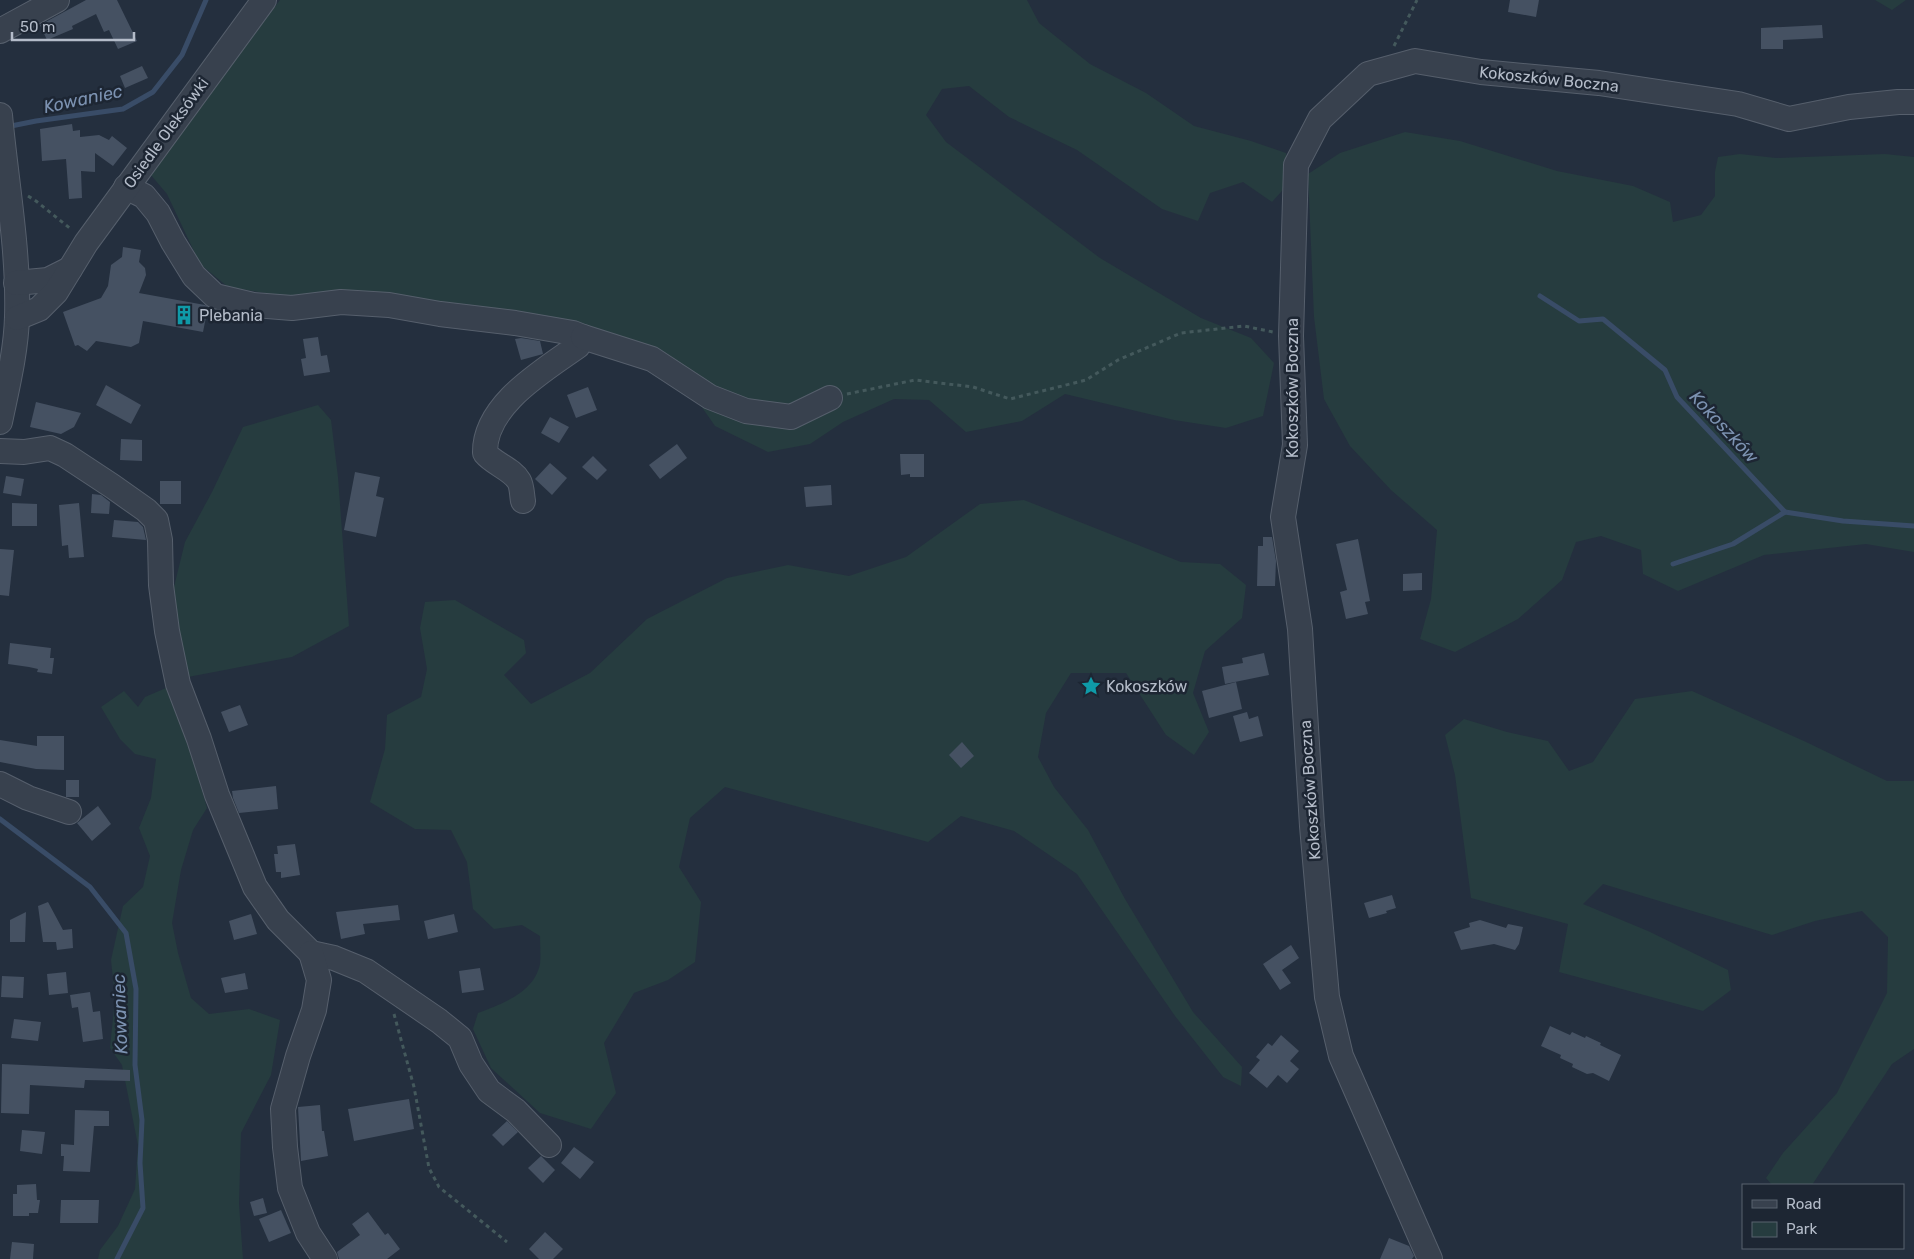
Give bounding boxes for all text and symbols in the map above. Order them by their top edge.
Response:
scale bar [12,10,135,42]
text: 50 m [20,18,55,36]
street label: Kokoszków Boczna [1478,62,1620,96]
street label: Osiedle Oleksówki [120,74,212,192]
water label: Kowaniec [41,80,125,118]
building icon: Plebania [173,304,195,326]
place label: Plebania [199,306,263,325]
street label: Kokoszków Boczna [1283,318,1302,458]
water label: Kokoszków [1685,386,1763,468]
place icon: Kokoszków [1080,675,1102,697]
place label: Kokoszków [1106,677,1188,696]
street label: Kokoszków Boczna [1296,719,1324,861]
water label: Kowaniec [108,973,132,1054]
legend [1742,1184,1904,1249]
text: Road [1786,1195,1822,1213]
text: Park [1786,1220,1817,1238]

